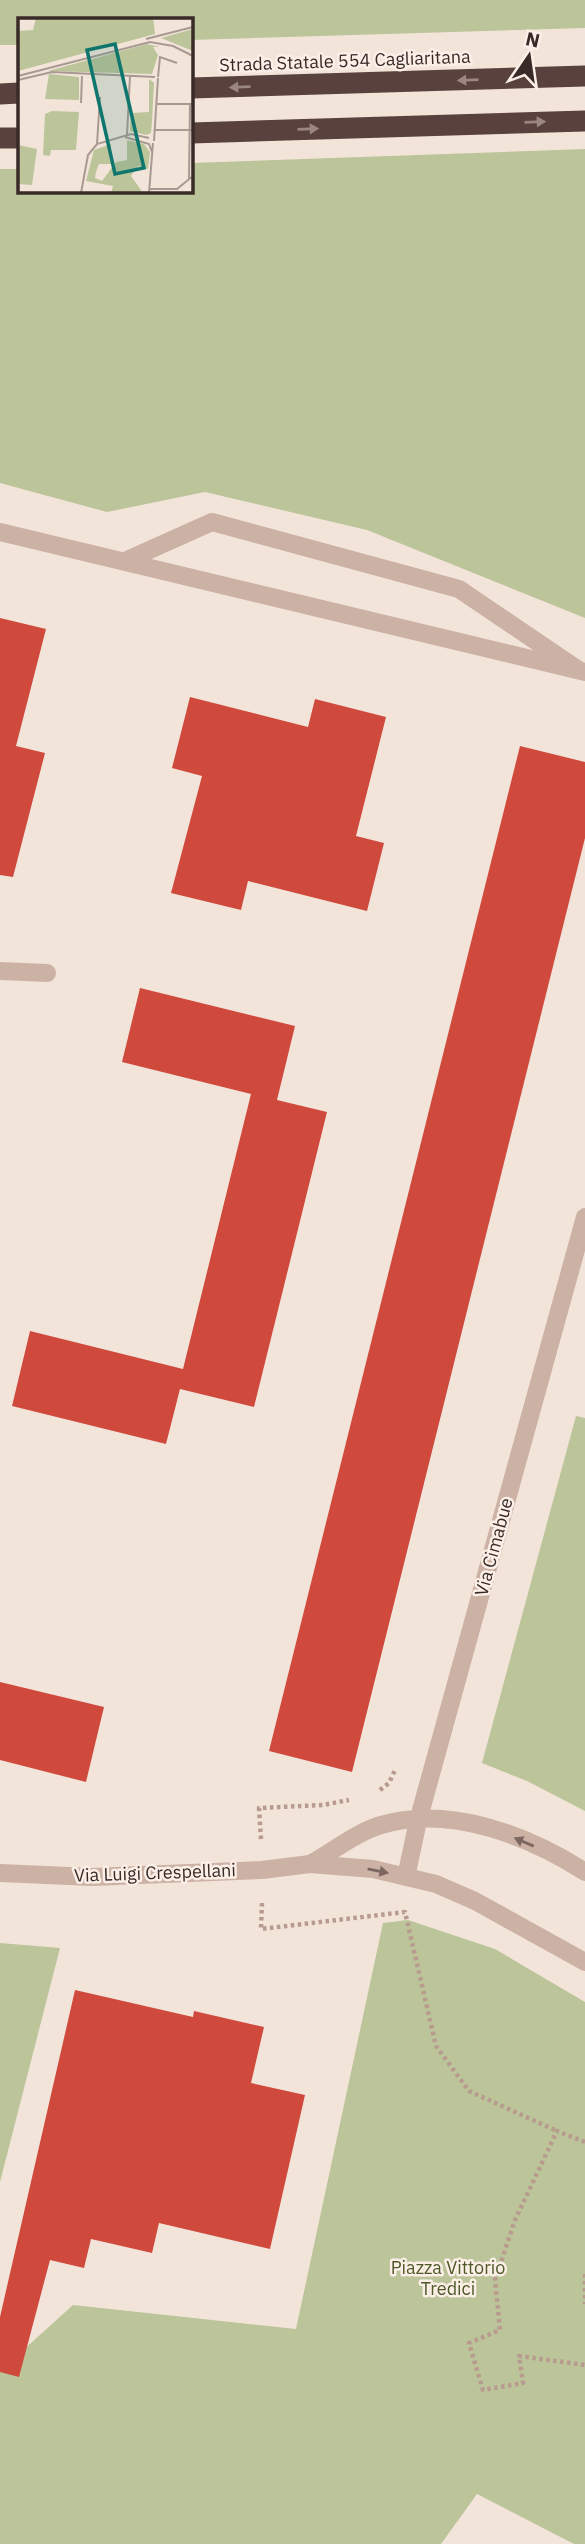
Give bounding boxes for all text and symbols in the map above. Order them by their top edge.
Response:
inset map [18,18,192,192]
north arrow [494,21,564,91]
text: N [523,26,542,53]
street label: Strada Statale 554 Cagliaritana [219,45,471,76]
one-way arrow [457,74,479,85]
one-way arrow [229,81,251,92]
one-way arrow [525,117,547,128]
one-way arrow [297,124,319,135]
street label: Via Cimabue [469,1495,518,1599]
one-way arrow [513,1836,534,1847]
street label: Via Luigi Crespellani [74,1858,236,1887]
one-way arrow [367,1865,389,1876]
park label: Piazza Vittorio Tredici [391,2256,505,2300]

